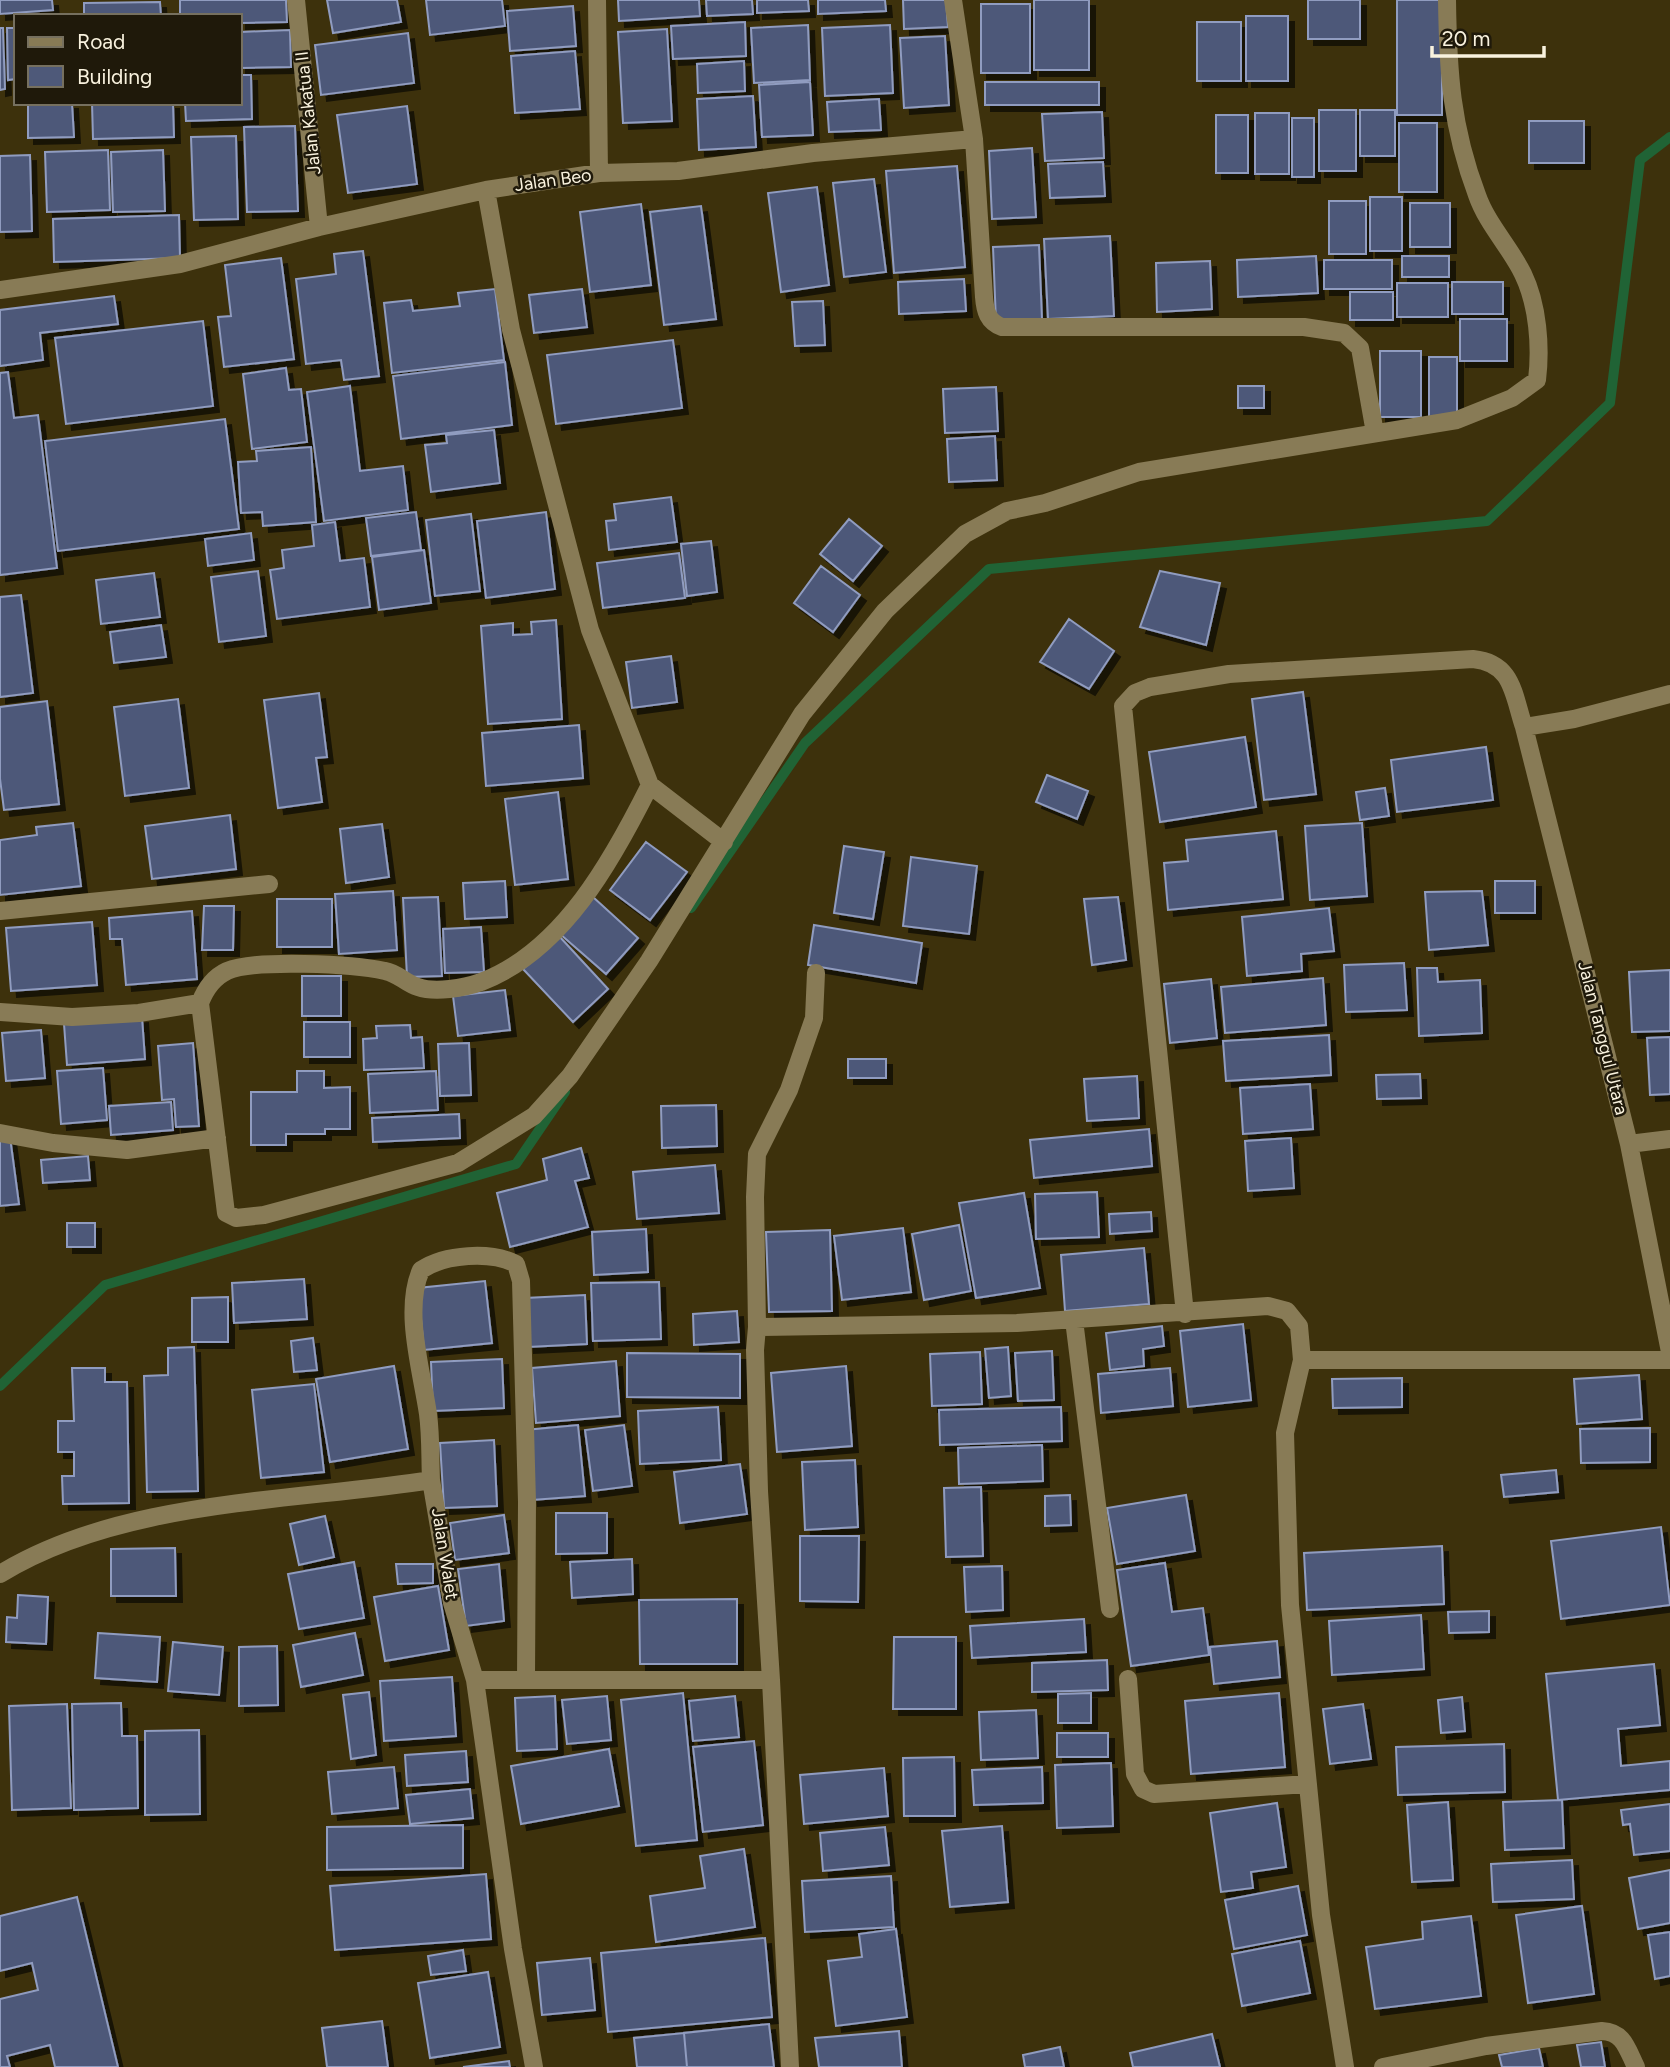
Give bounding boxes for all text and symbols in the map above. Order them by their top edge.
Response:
legend [14,14,242,105]
scale bar [1432,14,1544,58]
text: 20 m [1442,26,1490,51]
text: Road [77,29,125,54]
street label: Jalan Kakatua II [291,50,325,176]
text: Building [77,64,152,89]
street label: Jalan Beo [513,164,593,196]
street label: Jalan Tanggul Utara [1573,959,1633,1117]
street label: Jalan Walet [427,1507,463,1602]

